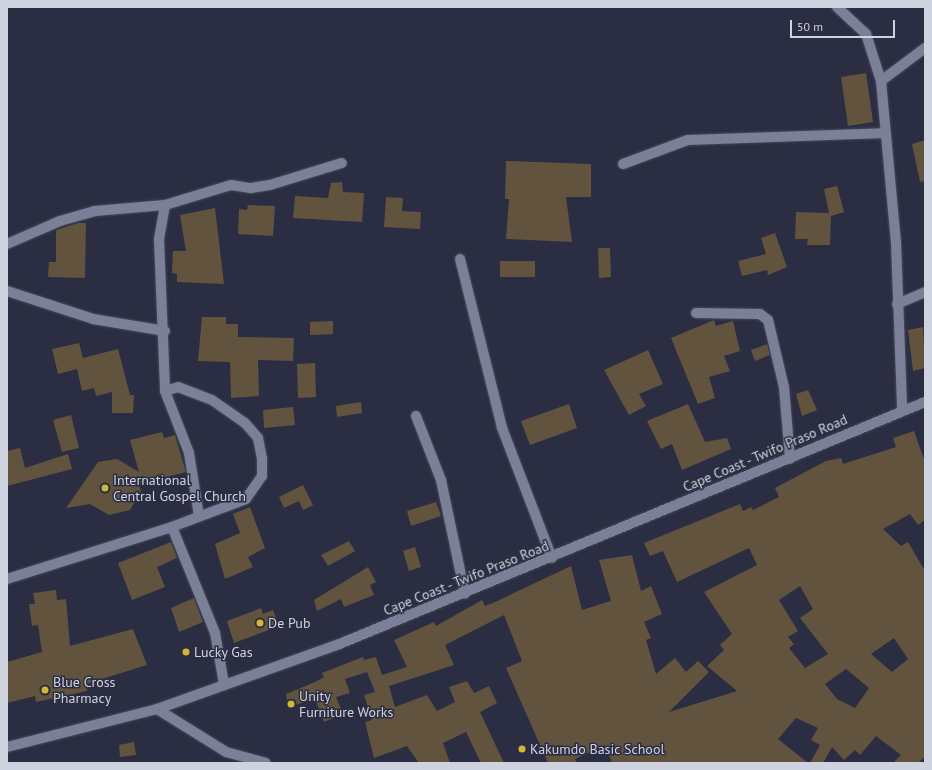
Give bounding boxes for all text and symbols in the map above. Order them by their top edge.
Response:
scale bar [792,12,897,38]
text: 50 m [797,19,823,34]
street label: Cape Coast - Twifo Praso Road [679,410,851,496]
place label: International Central Gospel Church [113,472,246,504]
marker: International Central Gospel Church [100,483,110,493]
street label: Cape Coast - Twifo Praso Road [380,537,552,619]
place label: De Pub [268,615,310,631]
marker: De Pub [255,618,265,628]
place label: Lucky Gas [194,644,253,660]
marker: Lucky Gas [181,647,191,657]
place label: Blue Cross Pharmacy [53,674,115,706]
marker: Blue Cross Pharmacy [40,685,50,695]
place label: Unity Furniture Works [299,688,394,720]
marker: Unity Furniture Works [286,699,296,709]
place label: Kakumdo Basic School [530,741,665,757]
marker: Kakumdo Basic School [517,744,527,754]

